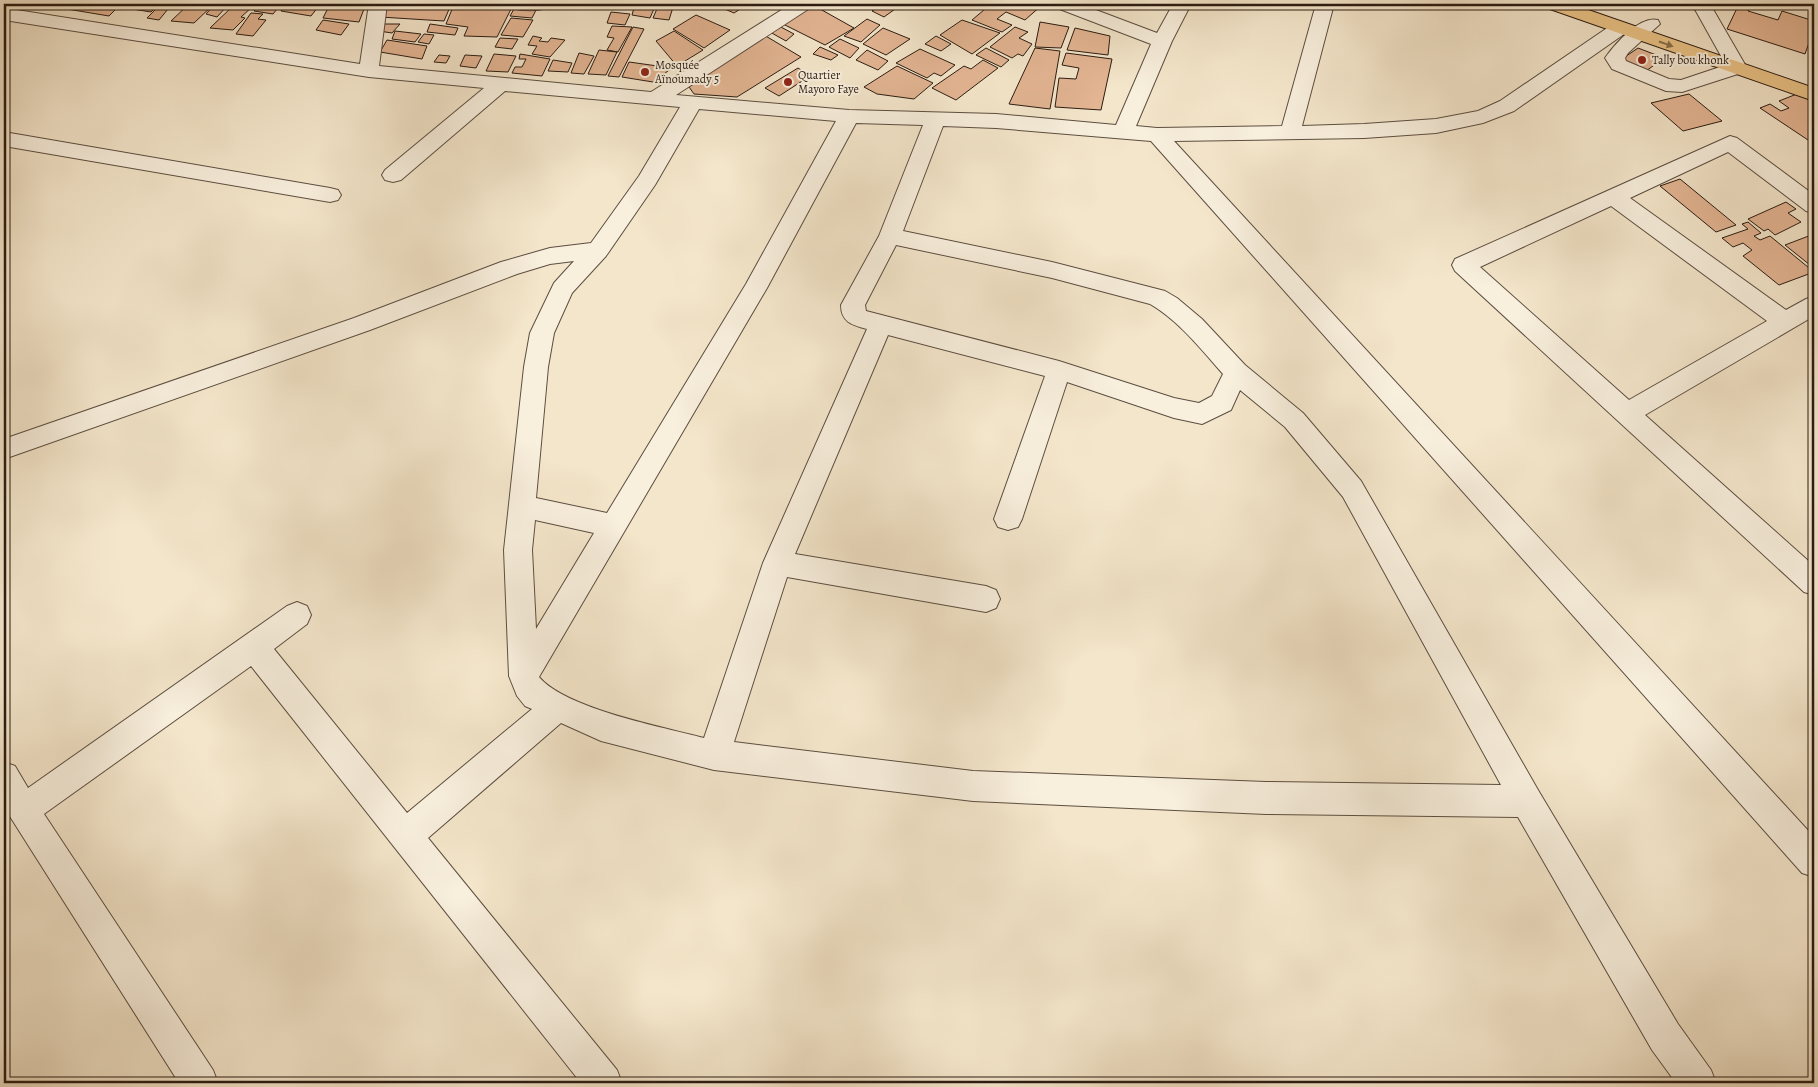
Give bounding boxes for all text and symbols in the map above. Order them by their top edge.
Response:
one-way arrow [1659,41,1674,48]
place label: Tally bou khonk [1652,52,1729,68]
marker: Tally bou khonk [1636,54,1648,66]
place label: Mosquée Aïnoumady 5 [654,57,719,87]
marker: Mosquée Aïnoumady 5 [639,66,651,78]
place label: Quartier Mayoro Faye [798,67,859,97]
marker: Quartier Mayoro Faye [782,76,794,88]

